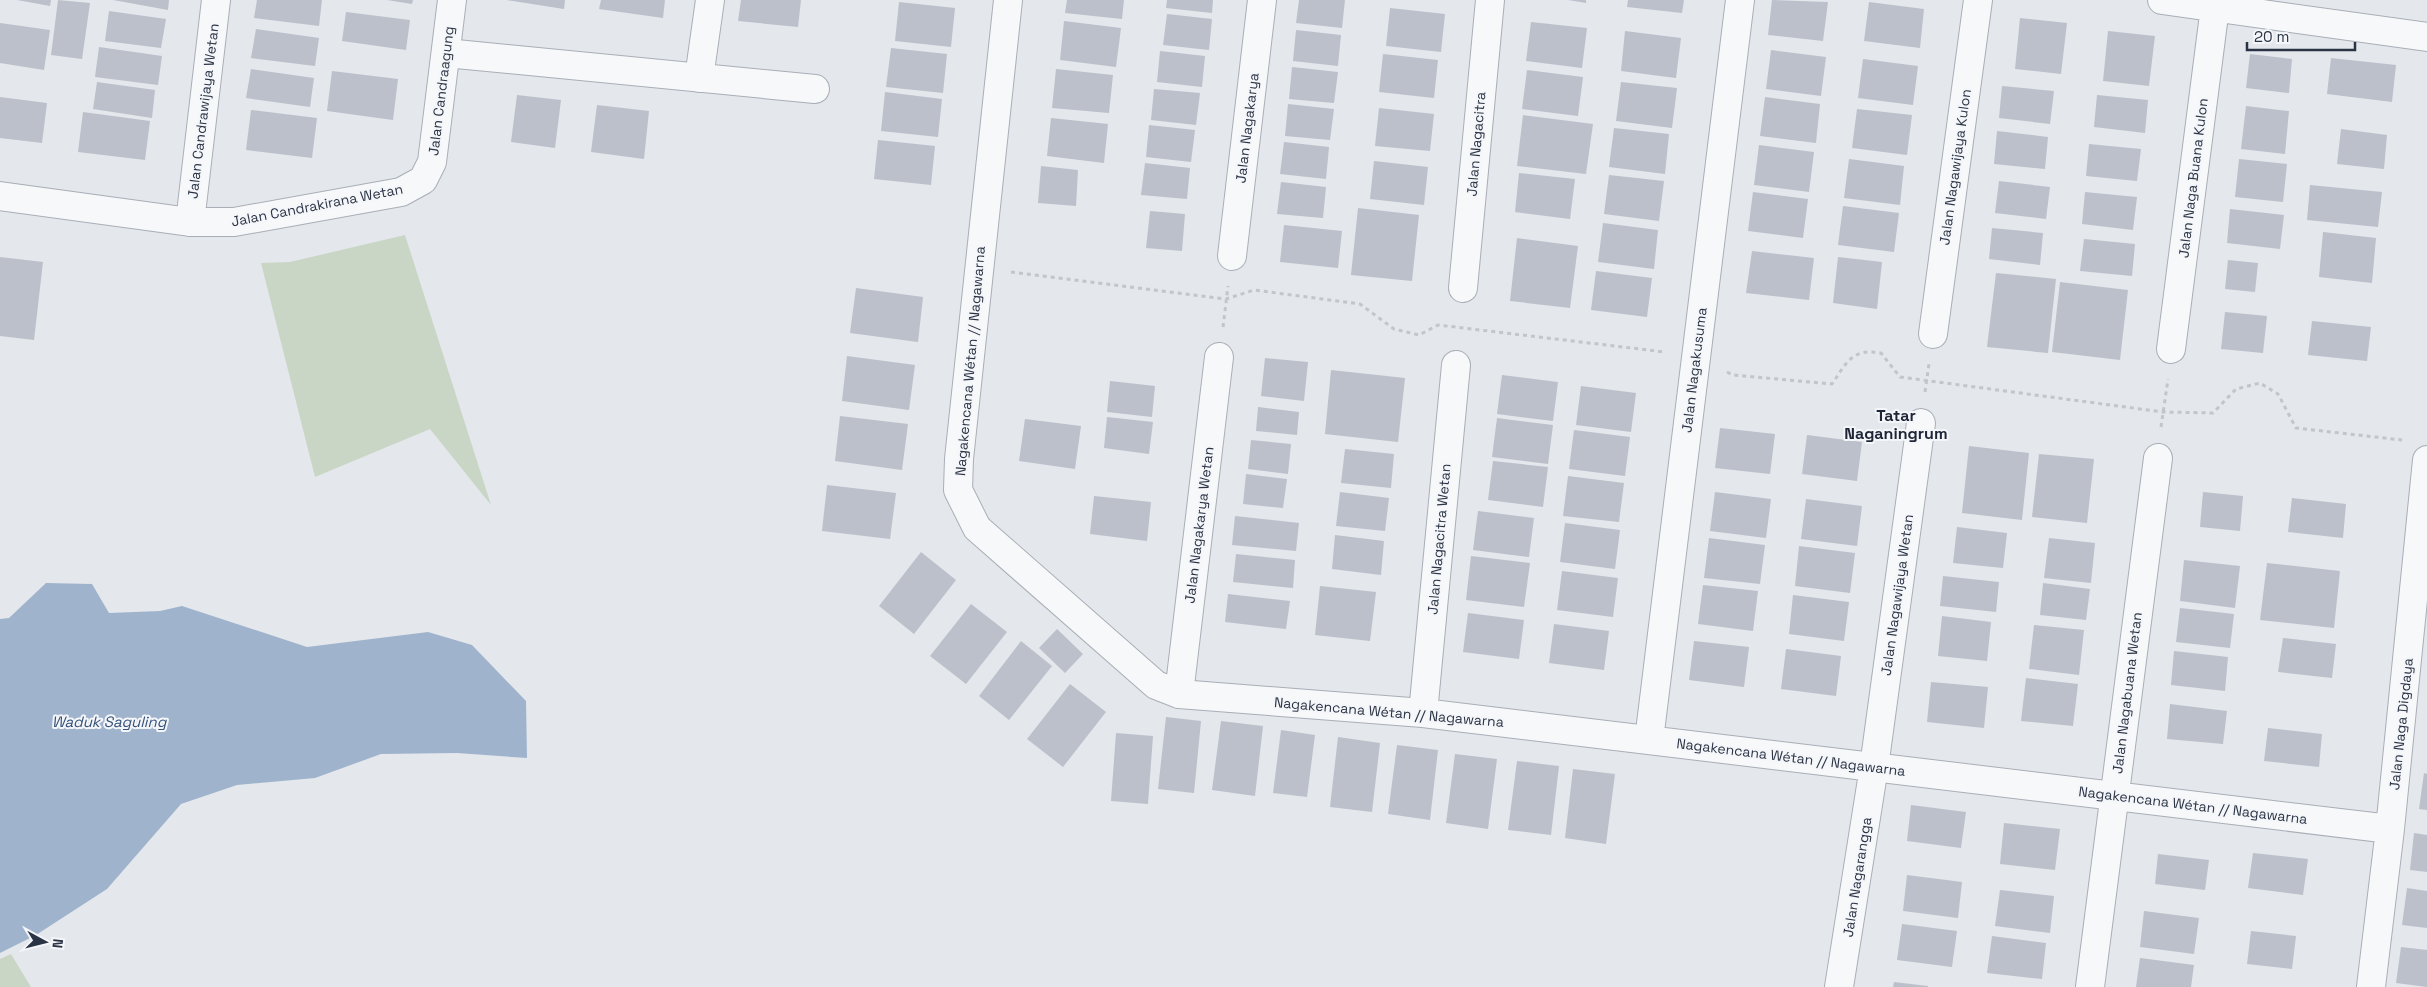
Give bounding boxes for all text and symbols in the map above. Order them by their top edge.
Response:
scale bar [2247,20,2354,52]
street label: Jalan Candrawijaya Wetan [183,22,223,200]
street label: Jalan Candraagung [424,25,458,157]
text: 20 m [2254,27,2289,46]
street label: Jalan Nagakarya [1231,72,1263,184]
street label: Jalan Nagawijaya Kulon [1935,88,1975,246]
street label: Jalan Nagacitra [1462,91,1490,197]
street label: Jalan Naga Buana Kulon [2174,97,2212,259]
street label: Jalan Candrakirana Wetan [230,179,404,231]
street label: Nagakencana Wétan // Nagawarna [951,245,989,477]
street label: Jalan Nagakusuma [1677,306,1711,434]
district label: Tatar Naganingrum [1844,405,1948,444]
street label: Jalan Nagakarya Wetan [1180,446,1218,604]
street label: Jalan Nagacitra Wetan [1423,463,1455,615]
street label: Jalan Nagawijaya Wetan [1877,513,1917,677]
street label: Jalan Nagabuana Wetan [2108,611,2146,775]
street label: Jalan Naga Digdaya [2385,657,2417,791]
street label: Nagakencana Wétan // Nagawarna [1273,693,1505,731]
water label: Waduk Saguling [52,712,168,731]
street label: Nagakencana Wétan // Nagawarna [1675,734,1907,780]
street label: Nagakencana Wétan // Nagawarna [2077,782,2309,828]
street label: Jalan Nagarangga [1839,816,1875,938]
north arrow [20,917,70,967]
text: N [48,938,67,949]

